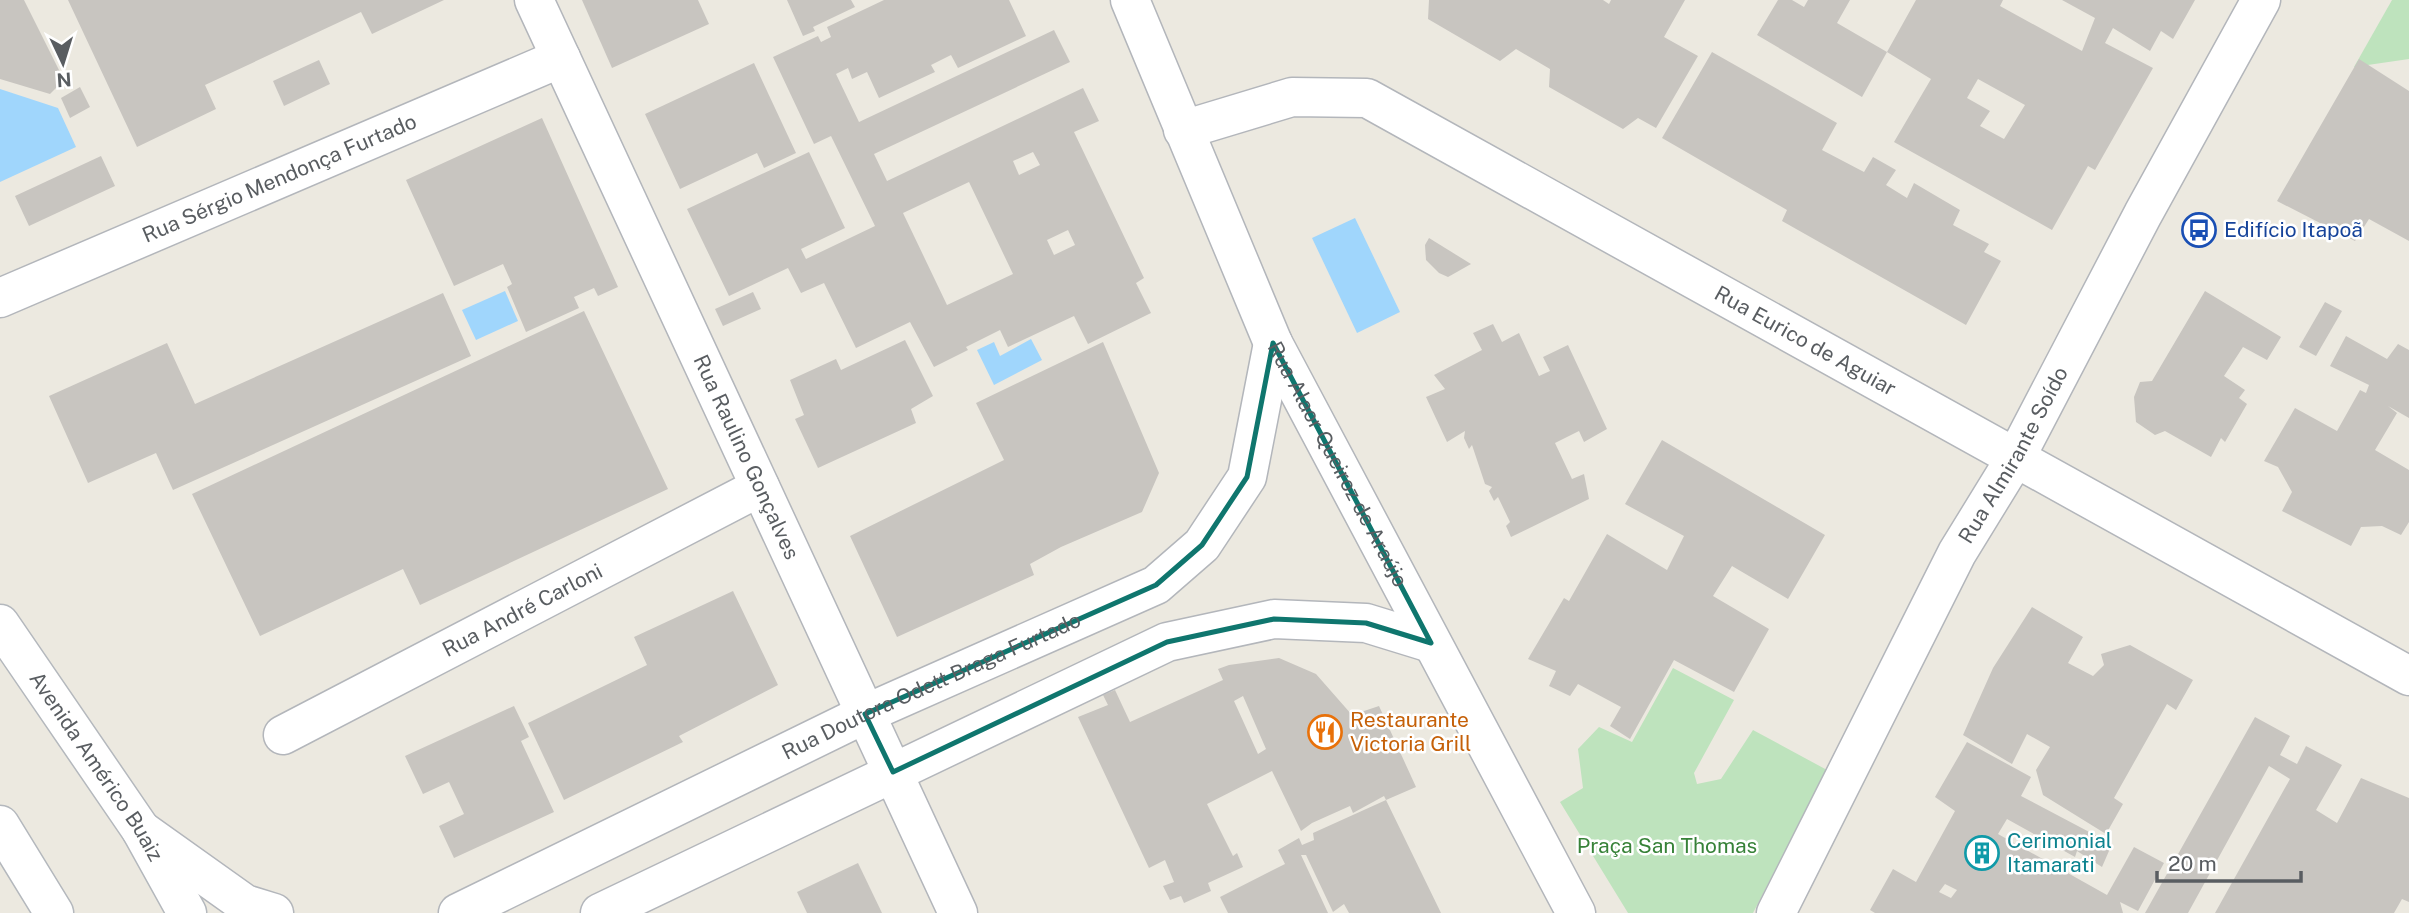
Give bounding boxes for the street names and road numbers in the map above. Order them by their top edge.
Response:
street label: Rua Sérgio Mendonça Furtado [138,108,420,248]
street label: Rua Eurico de Aguiar [1710,280,1901,401]
street label: Rua Alaor Queiroz de Araújo [1263,337,1413,591]
street label: Rua Raulino Gonçalves [689,351,805,563]
street label: Rua Almirante Soído [1953,362,2073,548]
street label: Rua André Carloni [438,558,607,662]
street label: Rua Doutora Odett Braga Furtado [778,607,1084,765]
street label: Avenida Américo Buaiz [24,667,169,865]

